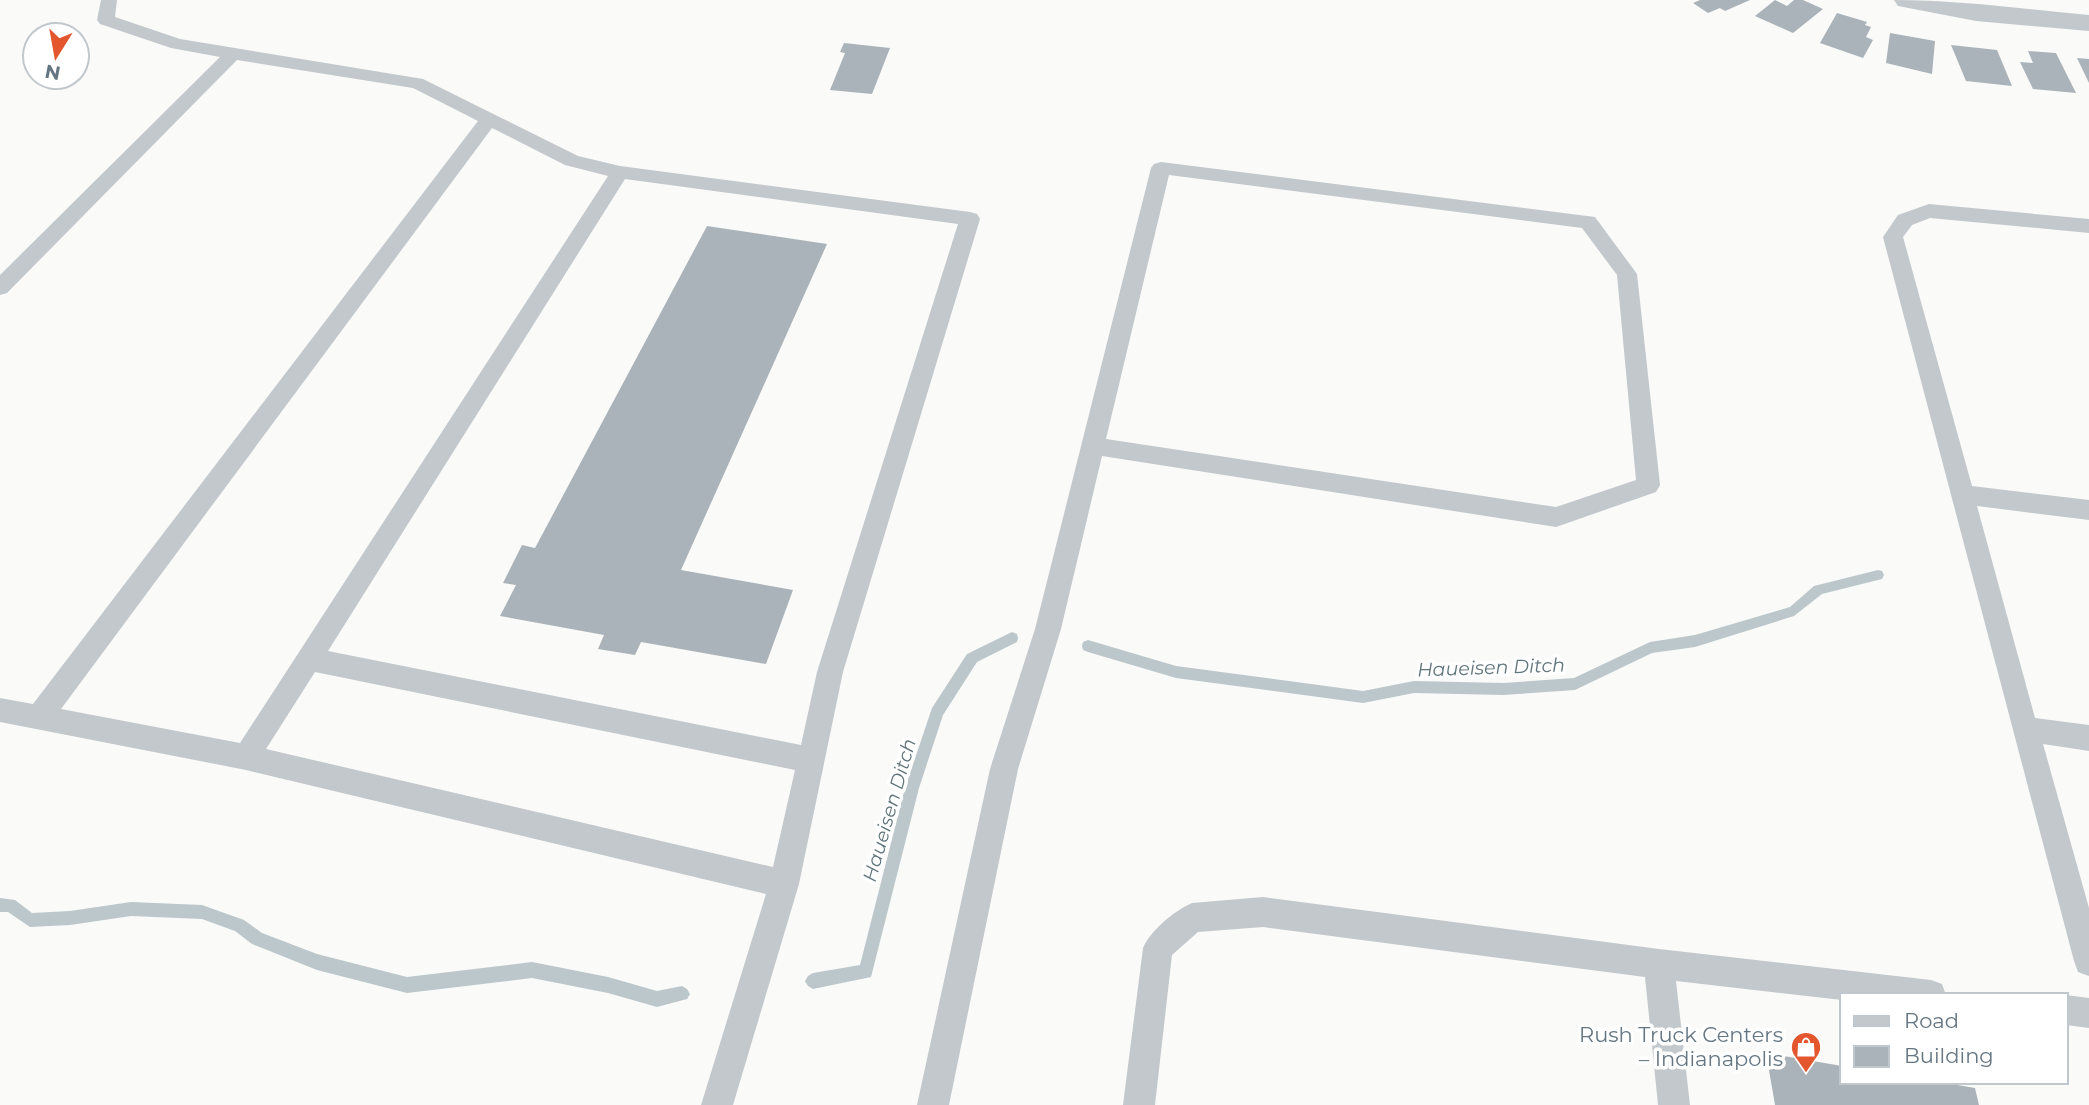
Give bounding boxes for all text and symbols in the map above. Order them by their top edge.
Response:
north arrow [21,21,91,91]
text: N [43,59,63,85]
water label: Haueisen Ditch [1417,653,1565,682]
water label: Haueisen Ditch [858,736,921,884]
legend [1840,993,2068,1084]
text: Road [1904,1008,1959,1033]
place label: Rush Truck Centers – Indianapolis [1579,1022,1783,1071]
shop icon: Rush Truck Centers – Indianapolis [1789,1030,1823,1074]
text: Building [1904,1043,1994,1068]

